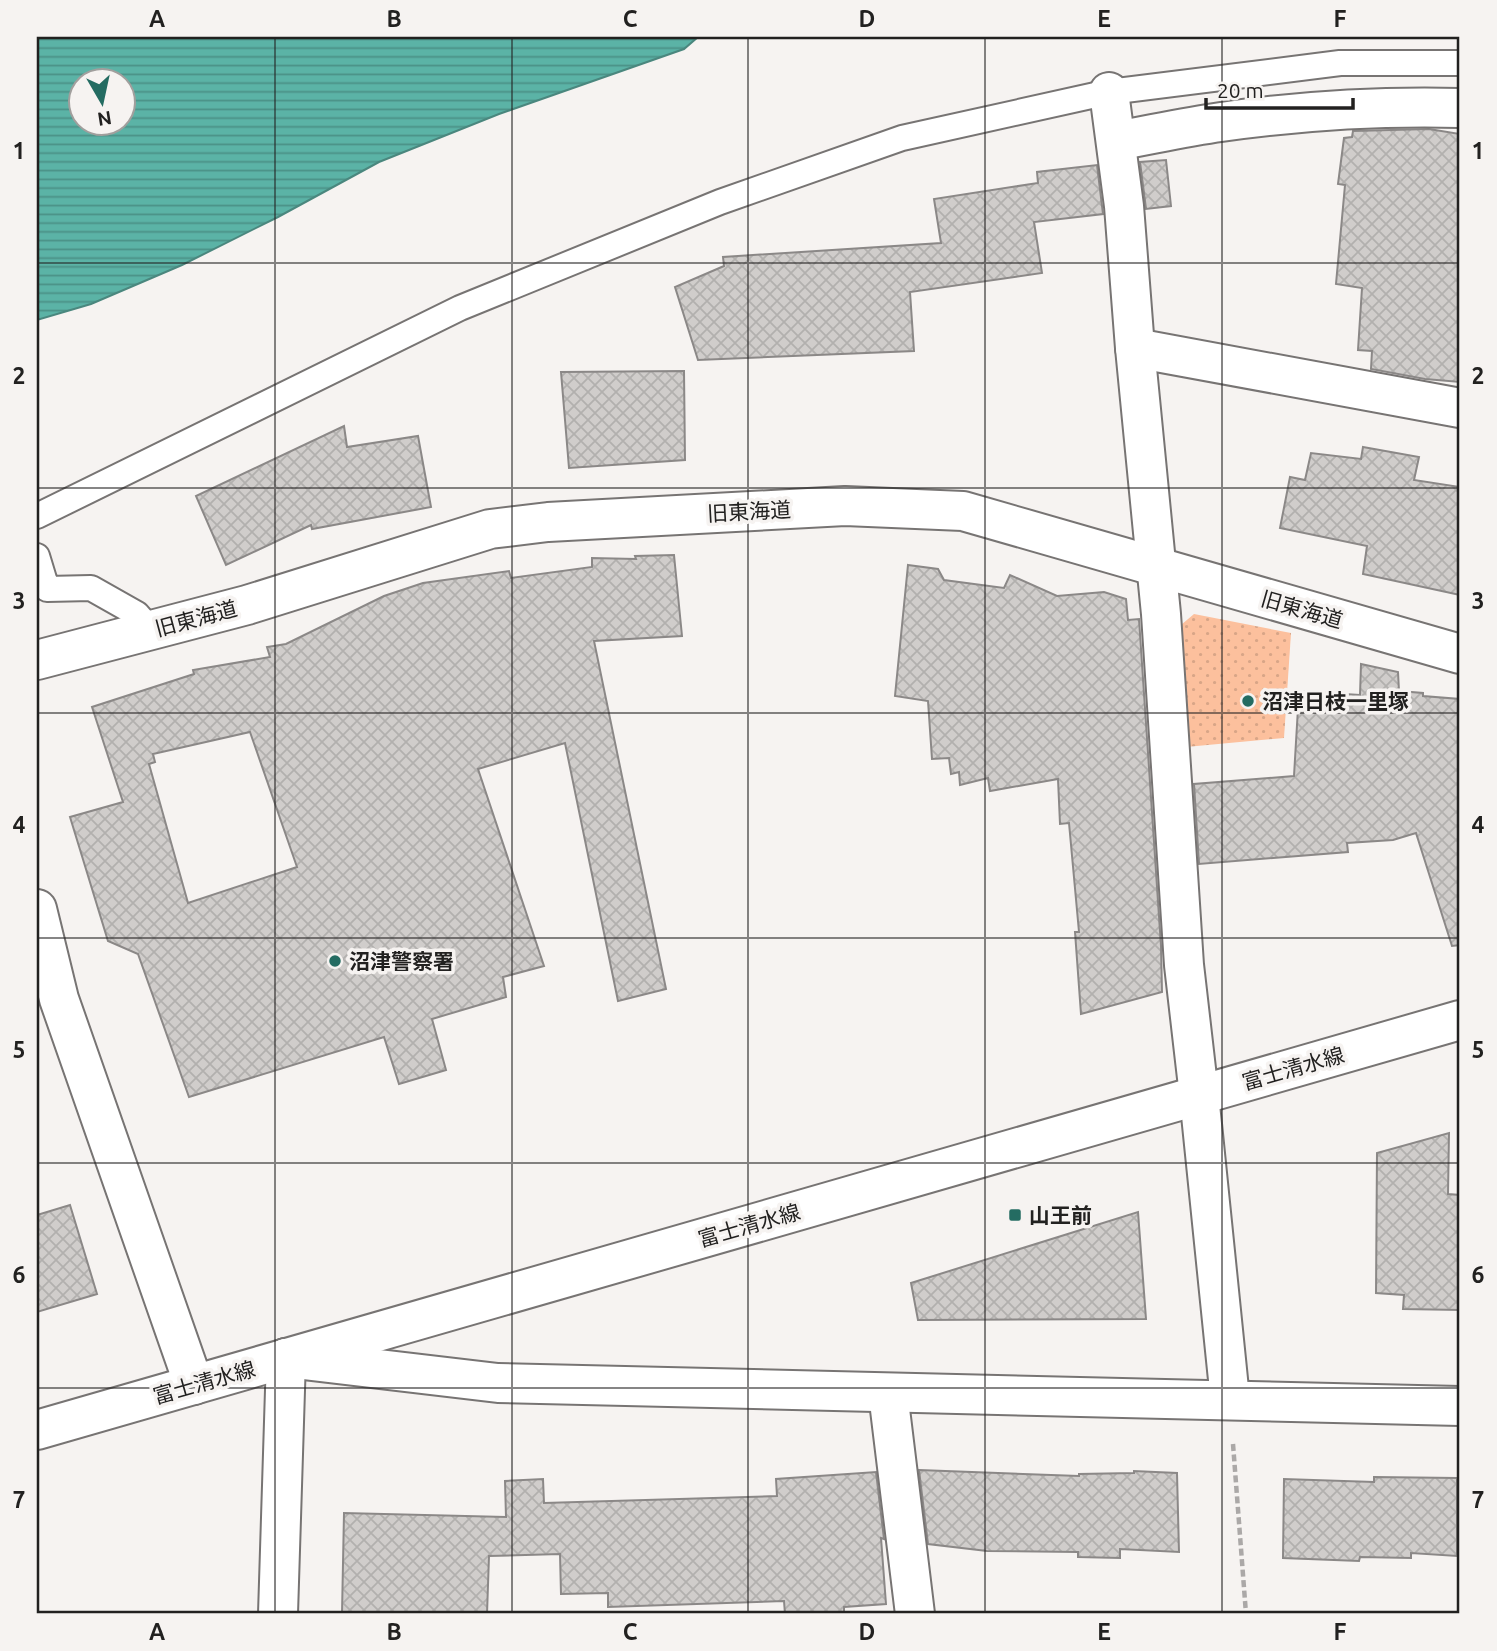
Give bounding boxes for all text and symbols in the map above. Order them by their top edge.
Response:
text: A [149,6,165,31]
text: B [386,6,402,31]
text: C [623,6,638,31]
text: D [859,6,875,31]
text: E [1097,6,1111,31]
text: F [1334,6,1347,31]
north arrow [66,66,136,136]
scale bar [1206,66,1354,110]
text: 20 m [1217,78,1264,102]
text: N [96,107,113,131]
text: 1 [13,138,25,163]
text: 1 [1472,138,1484,163]
text: 2 [13,363,25,388]
text: 2 [1472,363,1484,388]
street label: 旧東海道 [706,497,792,525]
street label: 旧東海道 [1258,586,1346,632]
text: 3 [13,588,25,613]
text: 3 [1472,588,1484,613]
street label: 旧東海道 [152,596,240,640]
place label: 沼津日枝一里塚 [1262,689,1409,713]
marker: 沼津日枝一里塚 [1240,693,1256,709]
text: 4 [13,812,26,837]
text: 4 [1472,812,1485,837]
place label: 沼津警察署 [349,949,454,973]
marker: 沼津警察署 [327,953,343,969]
text: 5 [13,1037,25,1062]
text: 5 [1472,1037,1484,1062]
street label: 富士清水線 [1239,1042,1347,1094]
street label: 富士清水線 [695,1199,803,1251]
place label: 山王前 [1029,1203,1092,1227]
marker: 山王前 [1007,1207,1023,1223]
text: 6 [13,1262,26,1287]
text: 6 [1472,1262,1485,1287]
street label: 富士清水線 [150,1356,258,1408]
text: 7 [13,1487,25,1512]
text: 7 [1472,1487,1484,1512]
text: A [149,1619,165,1644]
text: B [386,1619,402,1644]
text: C [623,1619,638,1644]
text: D [859,1619,875,1644]
text: E [1097,1619,1111,1644]
text: F [1334,1619,1347,1644]

